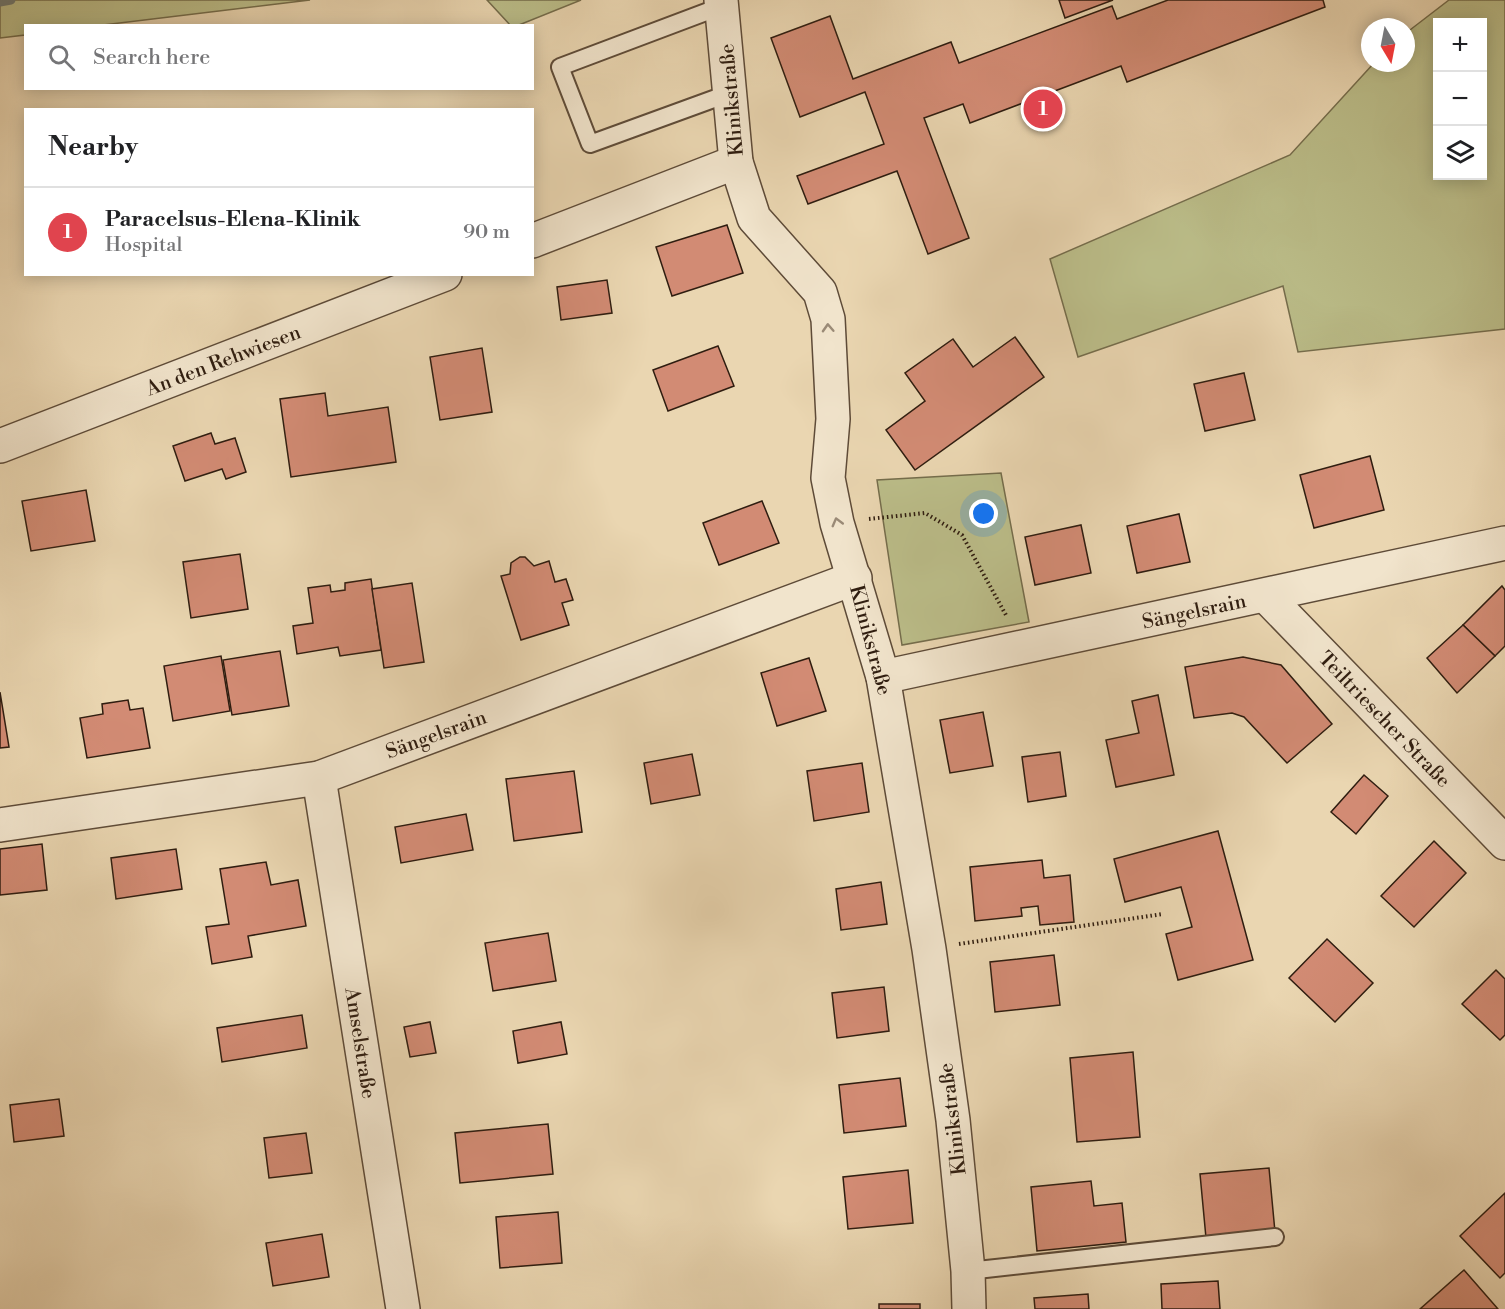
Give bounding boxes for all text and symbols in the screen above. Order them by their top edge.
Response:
north arrow [1361,18,1415,72]
map controls [1433,18,1487,180]
button: + [1433,18,1487,72]
search box [24,24,534,90]
icon: search [45,41,78,74]
street label: Klinikstraße [715,43,750,157]
text: Search here [93,44,210,71]
button: − [1433,72,1487,126]
pin: 1 [1024,86,1062,132]
button: layers [1433,126,1487,180]
text: Nearby [48,131,138,163]
text: Paracelsus-Elena-Klinik [105,206,360,233]
text: 1 [63,220,72,245]
text: 90 m [463,220,510,245]
text: Hospital [105,233,182,258]
street label: An den Rehwiesen [142,320,305,403]
one-way arrow [822,324,835,333]
your location [969,499,998,528]
one-way arrow [832,517,845,527]
street label: Klinikstraße [843,583,896,698]
street label: Sängelsrain [1140,589,1249,636]
street label: Teiltriescher Straße [1312,647,1455,793]
street label: Sängelsrain [383,706,490,765]
street label: Amselstraße [338,985,381,1101]
street label: Klinikstraße [934,1061,973,1176]

